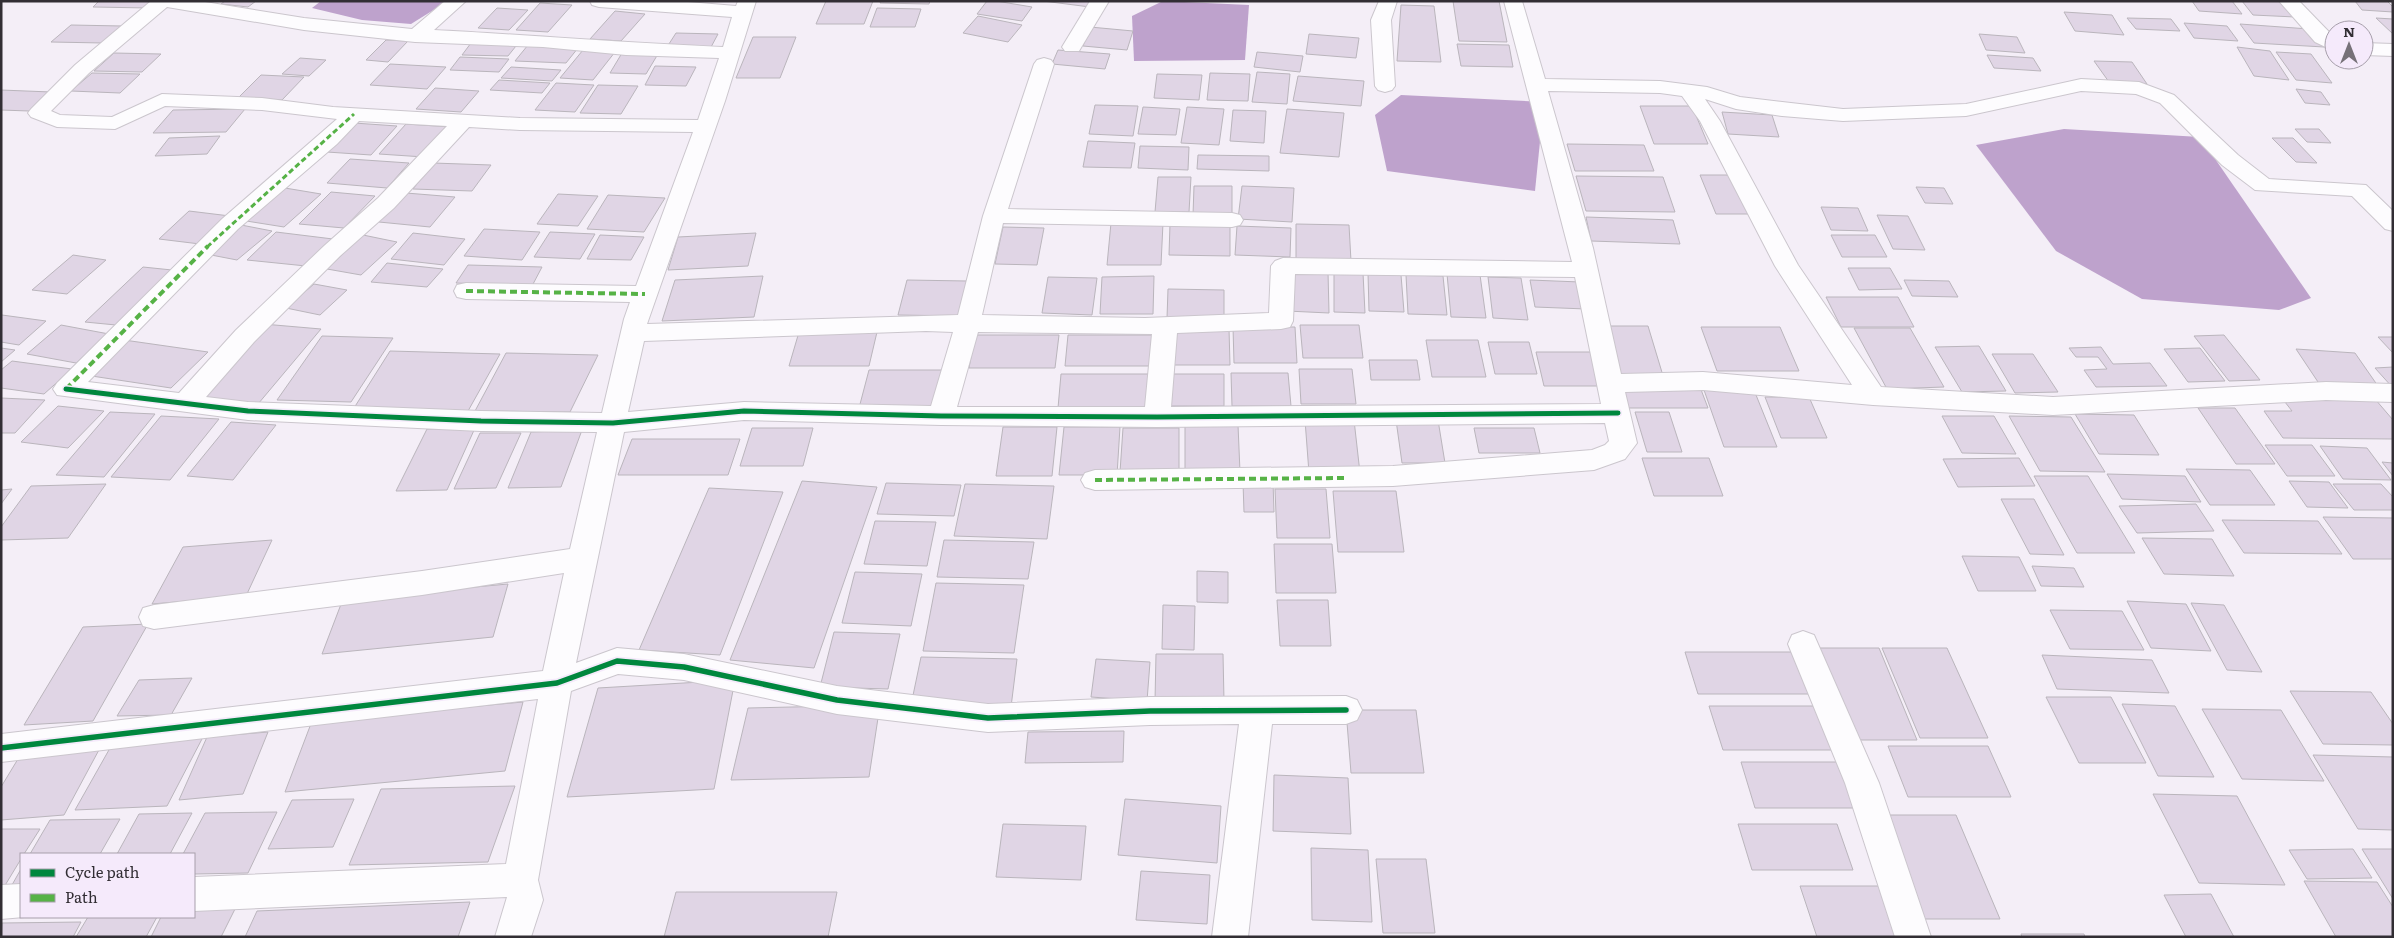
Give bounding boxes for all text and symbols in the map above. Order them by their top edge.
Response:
north arrow [2324,20,2374,70]
text: N [2343,21,2355,41]
legend [20,853,195,918]
text: Cycle path [65,860,140,883]
text: Path [65,885,98,908]

